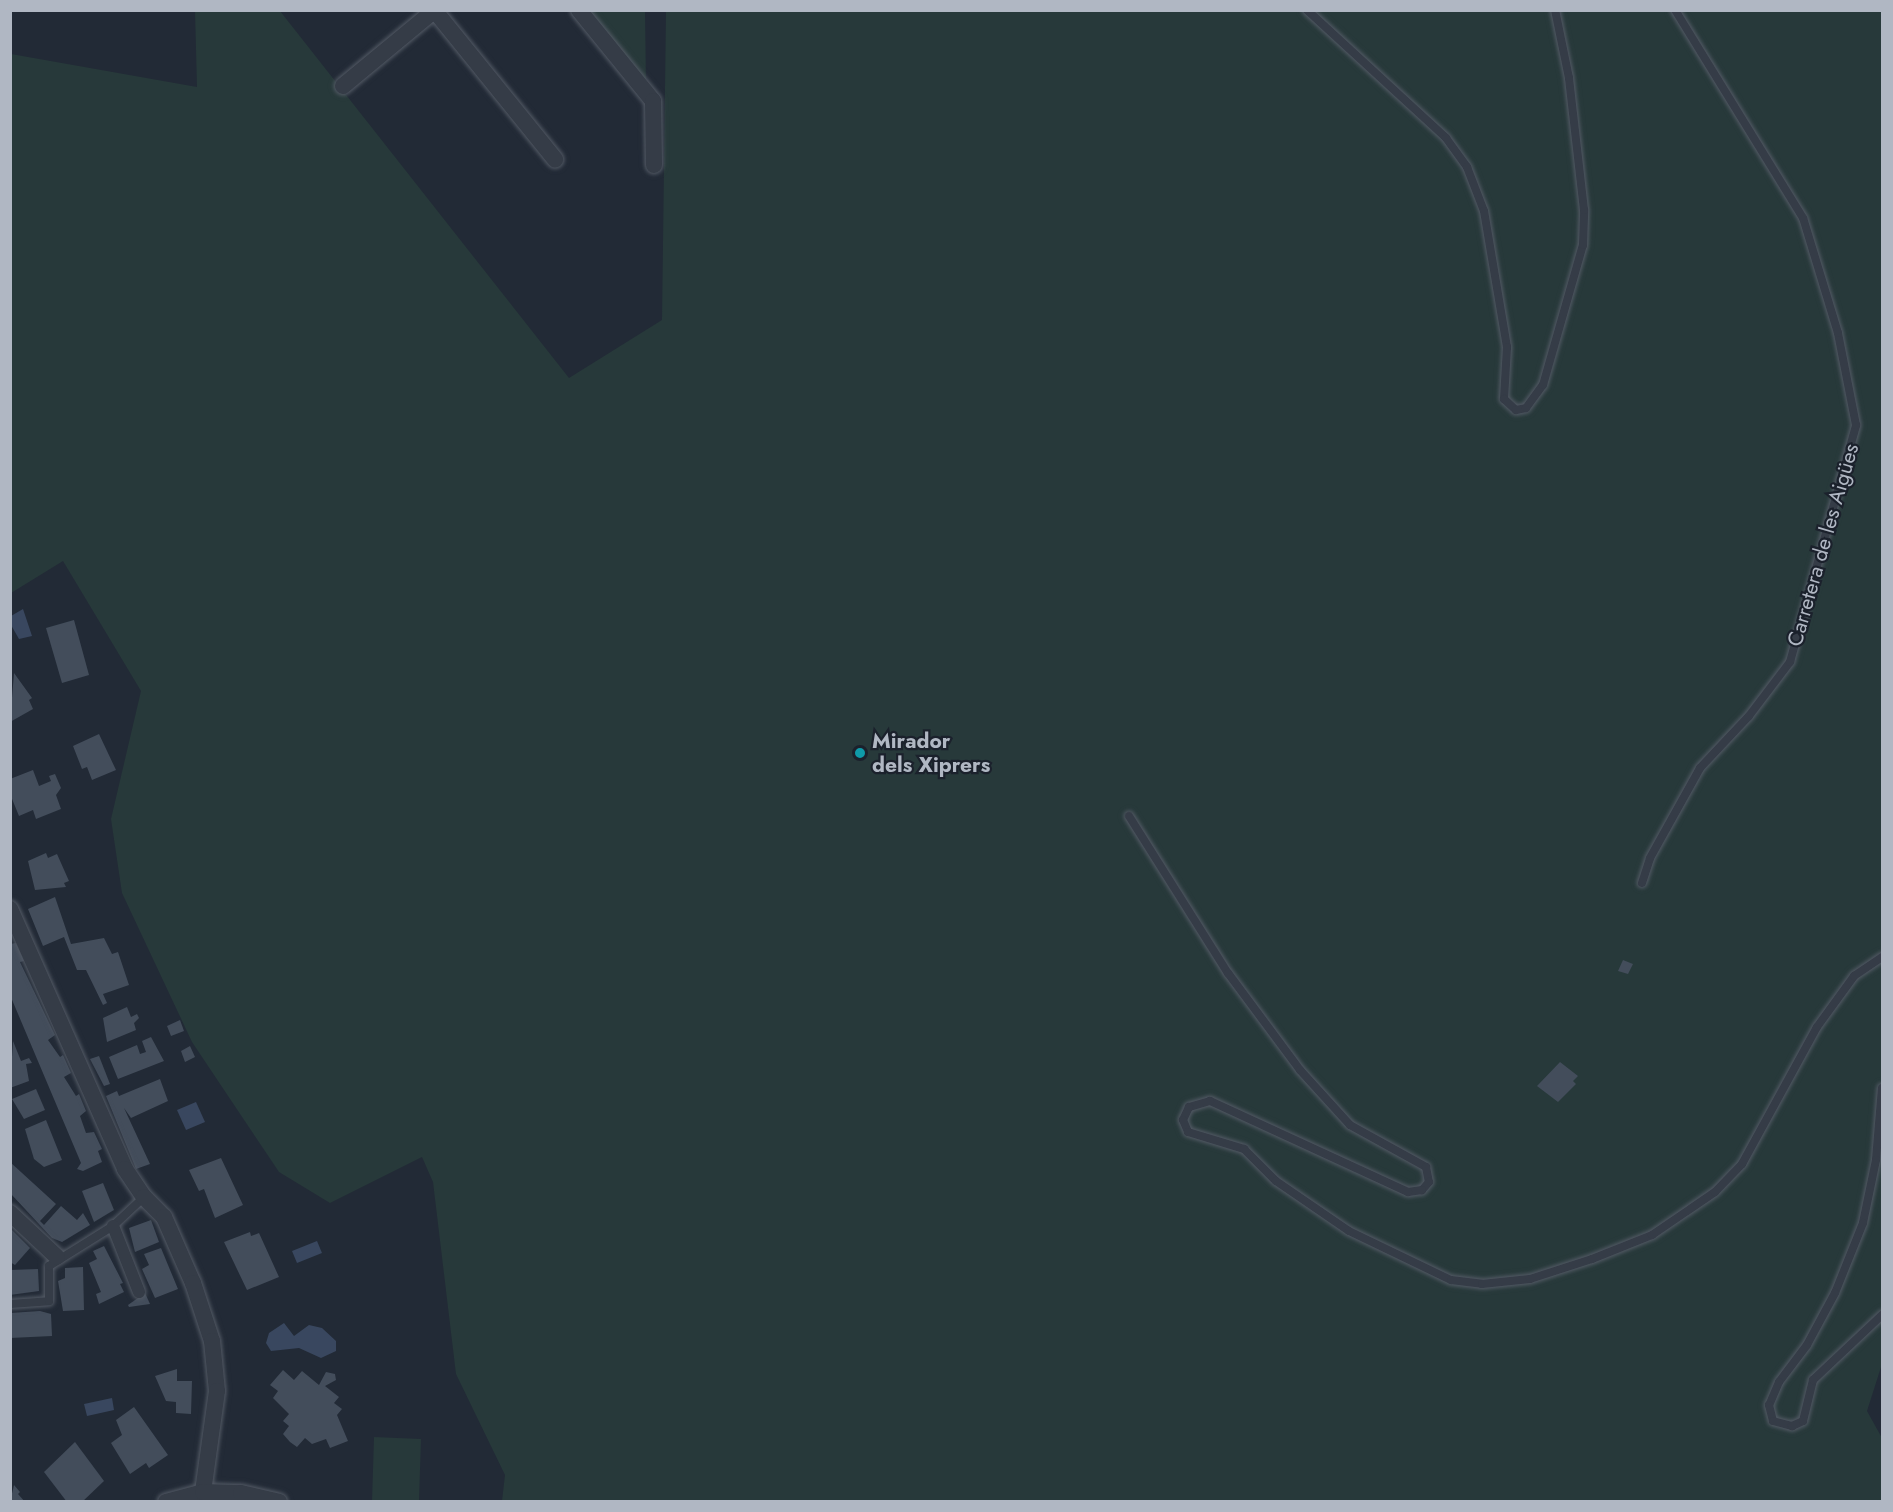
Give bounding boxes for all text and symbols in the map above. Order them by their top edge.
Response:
street label: Carretera de les Aigües [1782,441,1864,649]
place label: Mirador dels Xiprers [872,728,990,778]
marker: Mirador dels Xiprers [853,746,867,760]

